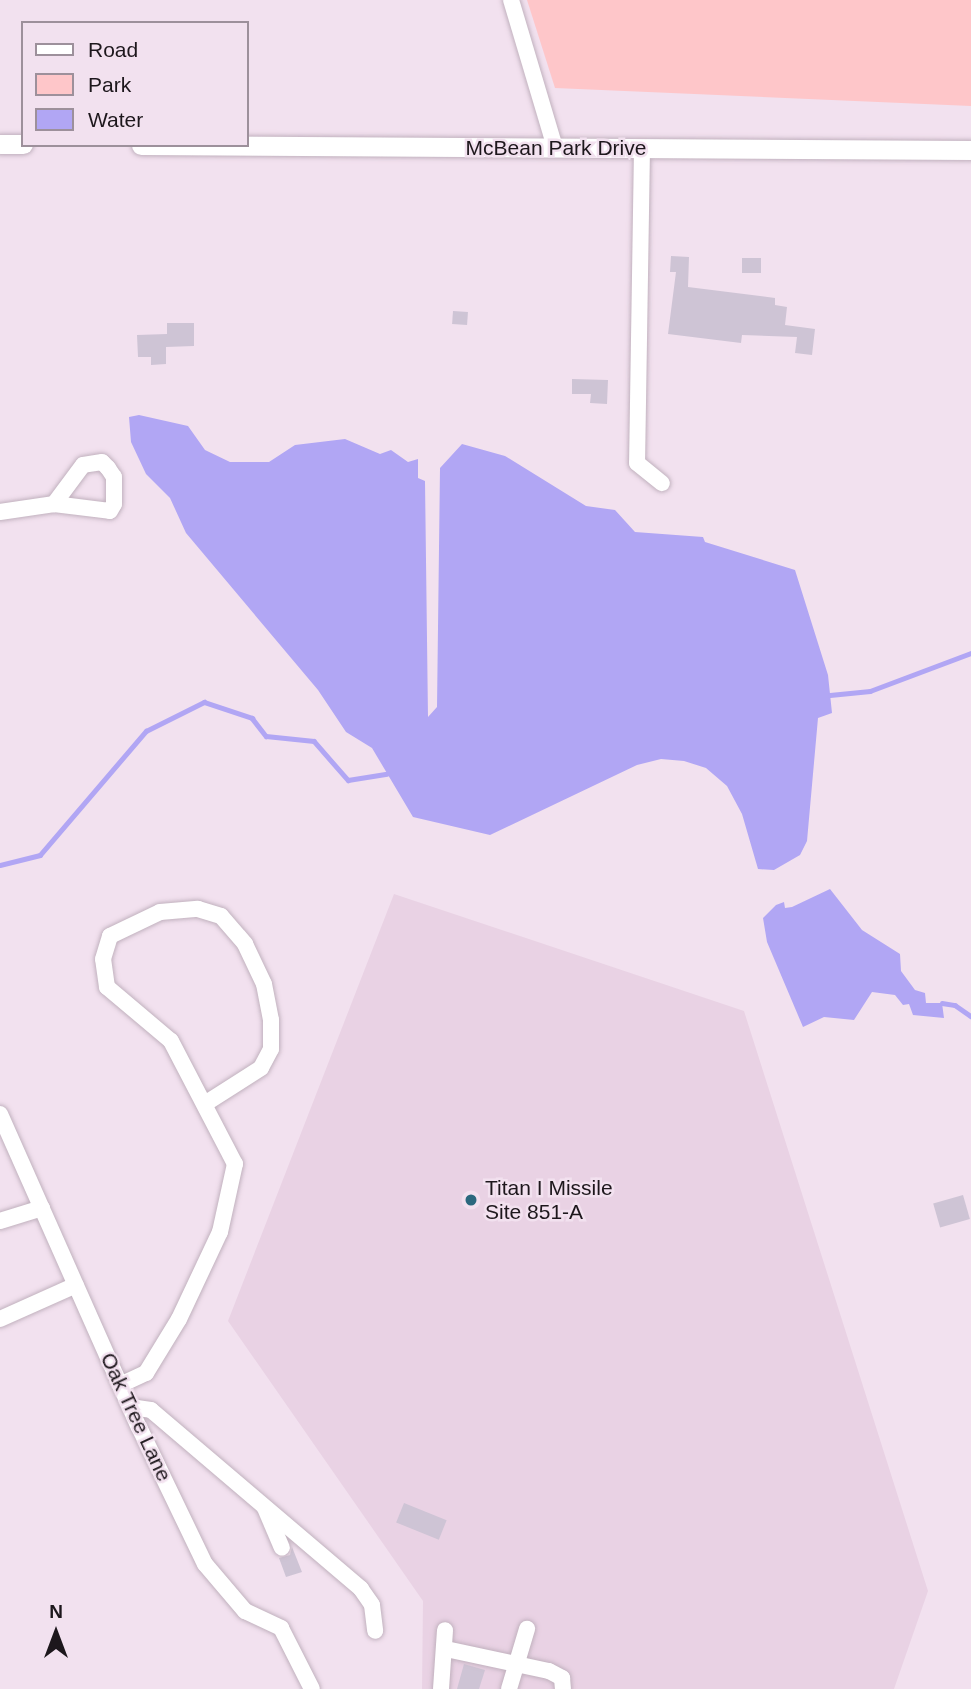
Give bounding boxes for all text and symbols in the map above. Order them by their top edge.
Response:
legend [21,21,248,147]
text: Road [88,38,138,61]
text: Park [88,73,131,96]
text: Water [88,108,143,131]
street label: McBean Park Drive [466,135,646,161]
place label: Titan I Missile Site 851-A [485,1175,613,1225]
marker: Titan I Missile Site 851-A [463,1192,479,1208]
street label: Oak Tree Lane [95,1349,177,1485]
north arrow [21,1598,91,1668]
text: N [49,1601,63,1622]

